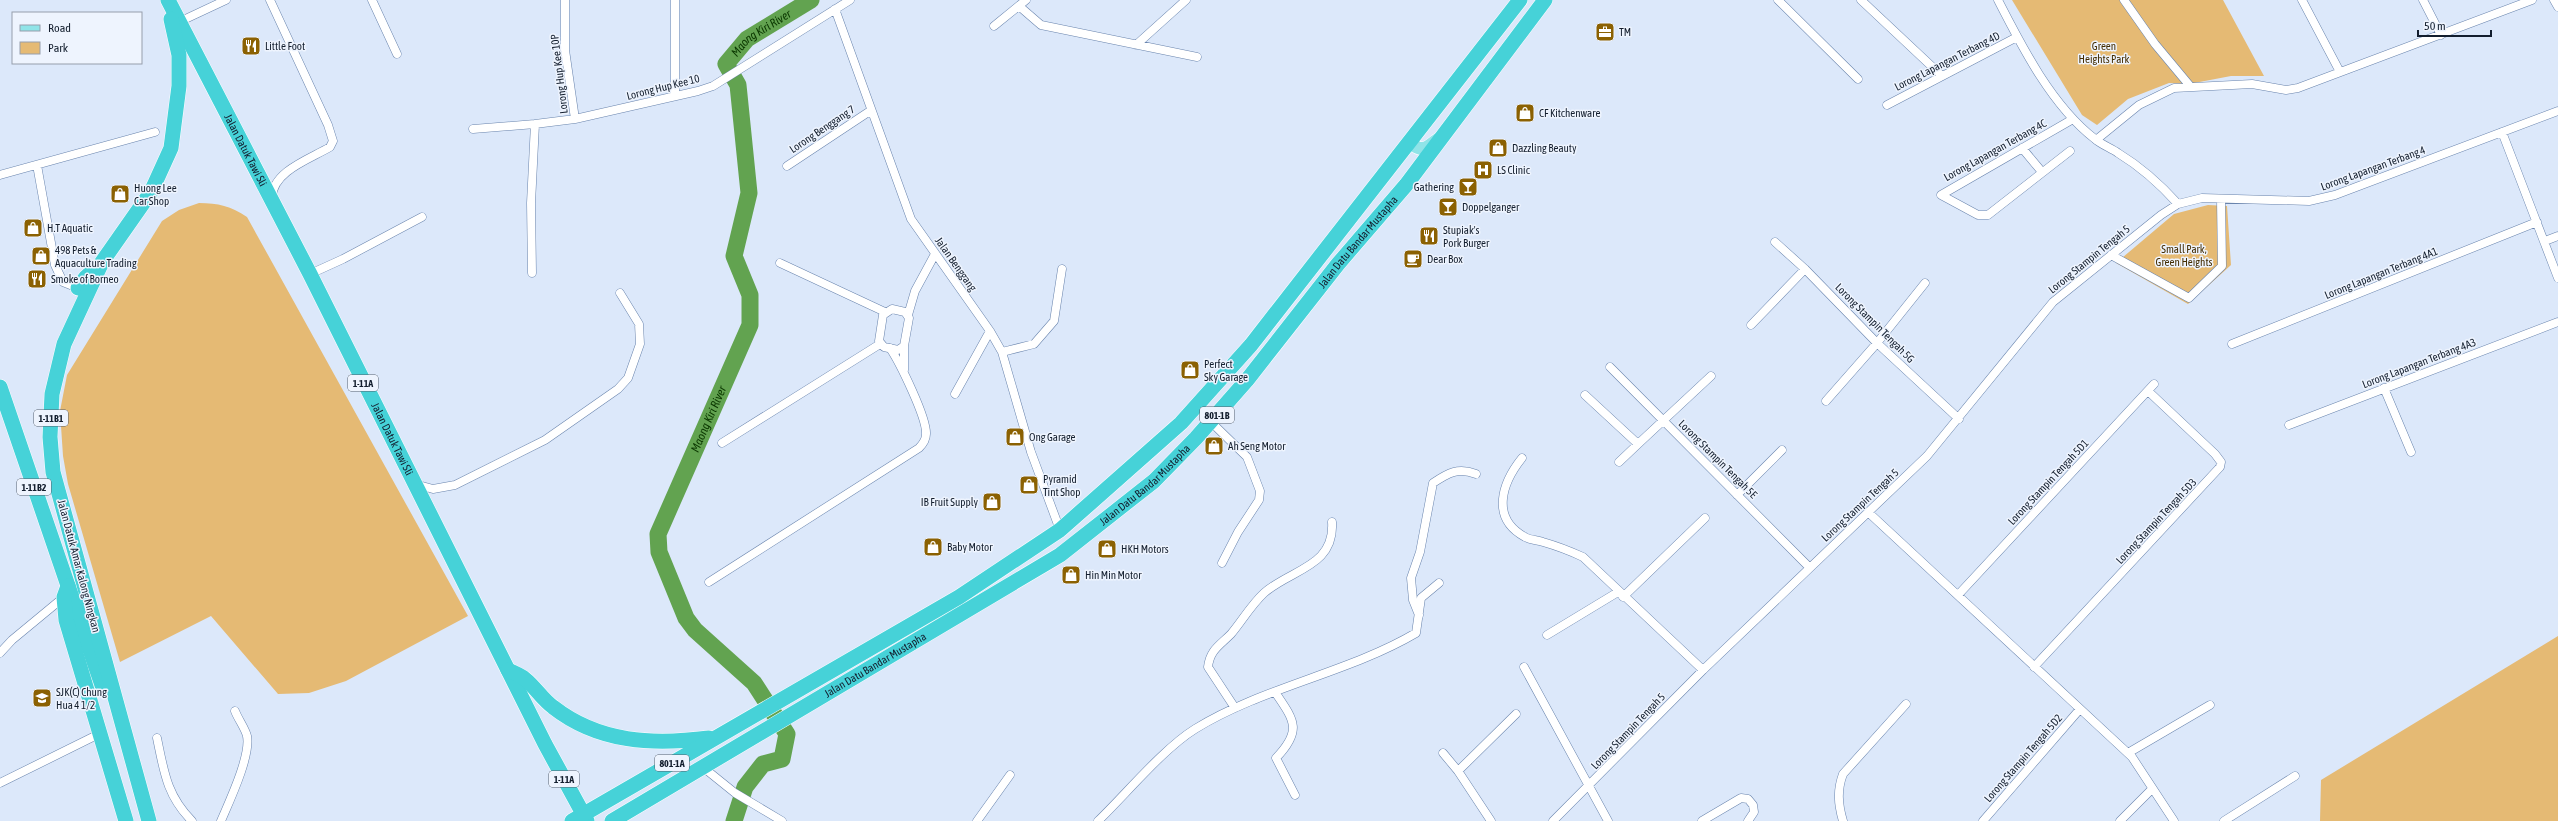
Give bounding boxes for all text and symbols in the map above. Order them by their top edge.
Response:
water label: Maong Kiri River [728,7,794,59]
legend [12,12,142,64]
scale bar [2418,12,2491,38]
text: 50 m [2424,19,2446,33]
text: Road [48,21,71,35]
office icon: TM [1594,21,1616,43]
place label: TM [1619,26,1631,38]
street label: Lorong Lapangan Terbang 4D [1892,29,2002,93]
street label: Lorong Hup Kee 10P [548,33,570,115]
restaurant icon: Little Foot [240,35,262,57]
place label: Little Foot [265,40,305,52]
park label: Green Heights Park [2079,40,2130,65]
text: Park [48,41,69,55]
street label: Lorong Hup Kee 10 [625,72,701,102]
shop icon: CF Kitchenware [1514,102,1536,124]
street label: Lorong Benggang 7 [787,103,857,155]
place label: CF Kitchenware [1539,107,1600,119]
street label: Jalan Datuk Tawi Sli [222,112,269,188]
street label: Lorong Lapangan Terbang 4C [1942,117,2048,183]
shop icon: Dazzling Beauty [1487,137,1509,159]
place label: Dazzling Beauty [1512,142,1577,154]
street label: Lorong Lapangan Terbang 4 [2319,143,2427,193]
hospital icon: LS Clinic [1472,159,1494,181]
place label: LS Clinic [1497,164,1531,176]
bar icon: Gathering [1457,176,1479,198]
place label: Gathering [1414,181,1454,193]
place label: Huong Lee Car Shop [134,182,177,207]
shop icon: Huong Lee Car Shop [109,183,131,205]
street label: Jalan Datu Bandar Mustapha [1316,194,1400,290]
bar icon: Doppelganger [1437,196,1459,218]
place label: Doppelganger [1462,201,1520,213]
shop icon: H.T Aquatic [22,217,44,239]
place label: H.T Aquatic [47,222,93,234]
street label: Lorong Stampin Tengah 5 [2046,223,2132,295]
place label: Stupiak's Pork Burger [1443,224,1490,249]
restaurant icon: Stupiak's Pork Burger [1418,225,1440,247]
street label: Jalan Benggang [933,235,979,294]
park label: Small Park, Green Heights [2156,243,2213,268]
place label: 498 Pets & Aquaculture Trading [55,244,137,269]
shop icon: 498 Pets & Aquaculture Trading [30,245,52,267]
street label: Lorong Lapangan Terbang 4A1 [2323,245,2439,301]
cafe icon: Dear Box [1402,248,1424,270]
place label: Dear Box [1427,253,1463,265]
restaurant icon: Smoke of Borneo [26,268,48,290]
place label: Smoke of Borneo [51,273,119,285]
street label: Lorong Stampin Tengah 5G [1833,281,1917,365]
street label: Lorong Lapangan Terbang 4A3 [2360,336,2478,390]
place label: Perfect Sky Garage [1204,358,1248,383]
shop icon: Perfect Sky Garage [1179,359,1201,381]
road number: 1-11A [348,375,378,391]
water label: Maong Kiri River [688,383,729,454]
street label: Jalan Datuk Tawi Sli [369,401,416,477]
road number: 801-1B [1200,407,1234,423]
road number: 1-11B1 [34,410,68,426]
street label: Lorong Stampin Tengah 5E [1676,417,1760,501]
shop icon: Ong Garage [1004,426,1026,448]
place label: Ong Garage [1029,431,1076,443]
shop icon: Ah Seng Motor [1203,435,1225,457]
street label: Lorong Stampin Tengah 5D1 [2005,437,2091,527]
place label: Ah Seng Motor [1228,440,1286,452]
street label: Jalan Datu Bandar Mustapha [1097,442,1192,528]
street label: Lorong Stampin Tengah 5 [1819,466,1901,544]
place label: Pyramid Tint Shop [1043,473,1081,498]
shop icon: Pyramid Tint Shop [1018,474,1040,496]
street label: Lorong Stampin Tengah 5D3 [2113,476,2199,566]
road number: 1-11B2 [17,479,51,495]
shop icon: IB Fruit Supply [981,491,1003,513]
place label: IB Fruit Supply [921,496,978,508]
street label: Jalan Datuk Amar Kalong Ningkan [55,498,103,634]
shop icon: Baby Motor [922,536,944,558]
shop icon: HKH Motors [1096,538,1118,560]
place label: Baby Motor [947,541,993,553]
place label: HKH Motors [1121,543,1169,555]
shop icon: Hin Min Motor [1060,564,1082,586]
place label: Hin Min Motor [1085,569,1142,581]
street label: Jalan Datu Bandar Mustapha [822,630,928,700]
place label: SJK(C) Chung Hua 4 1/2 [56,686,107,711]
school or university icon: SJK(C) Chung Hua 4 1/2 [31,687,53,709]
street label: Lorong Stampin Tengah 5 [1589,691,1667,771]
street label: Lorong Stampin Tengah 5D2 [1982,712,2064,804]
road number: 801-1A [655,755,689,771]
road number: 1-11A [549,771,579,787]

